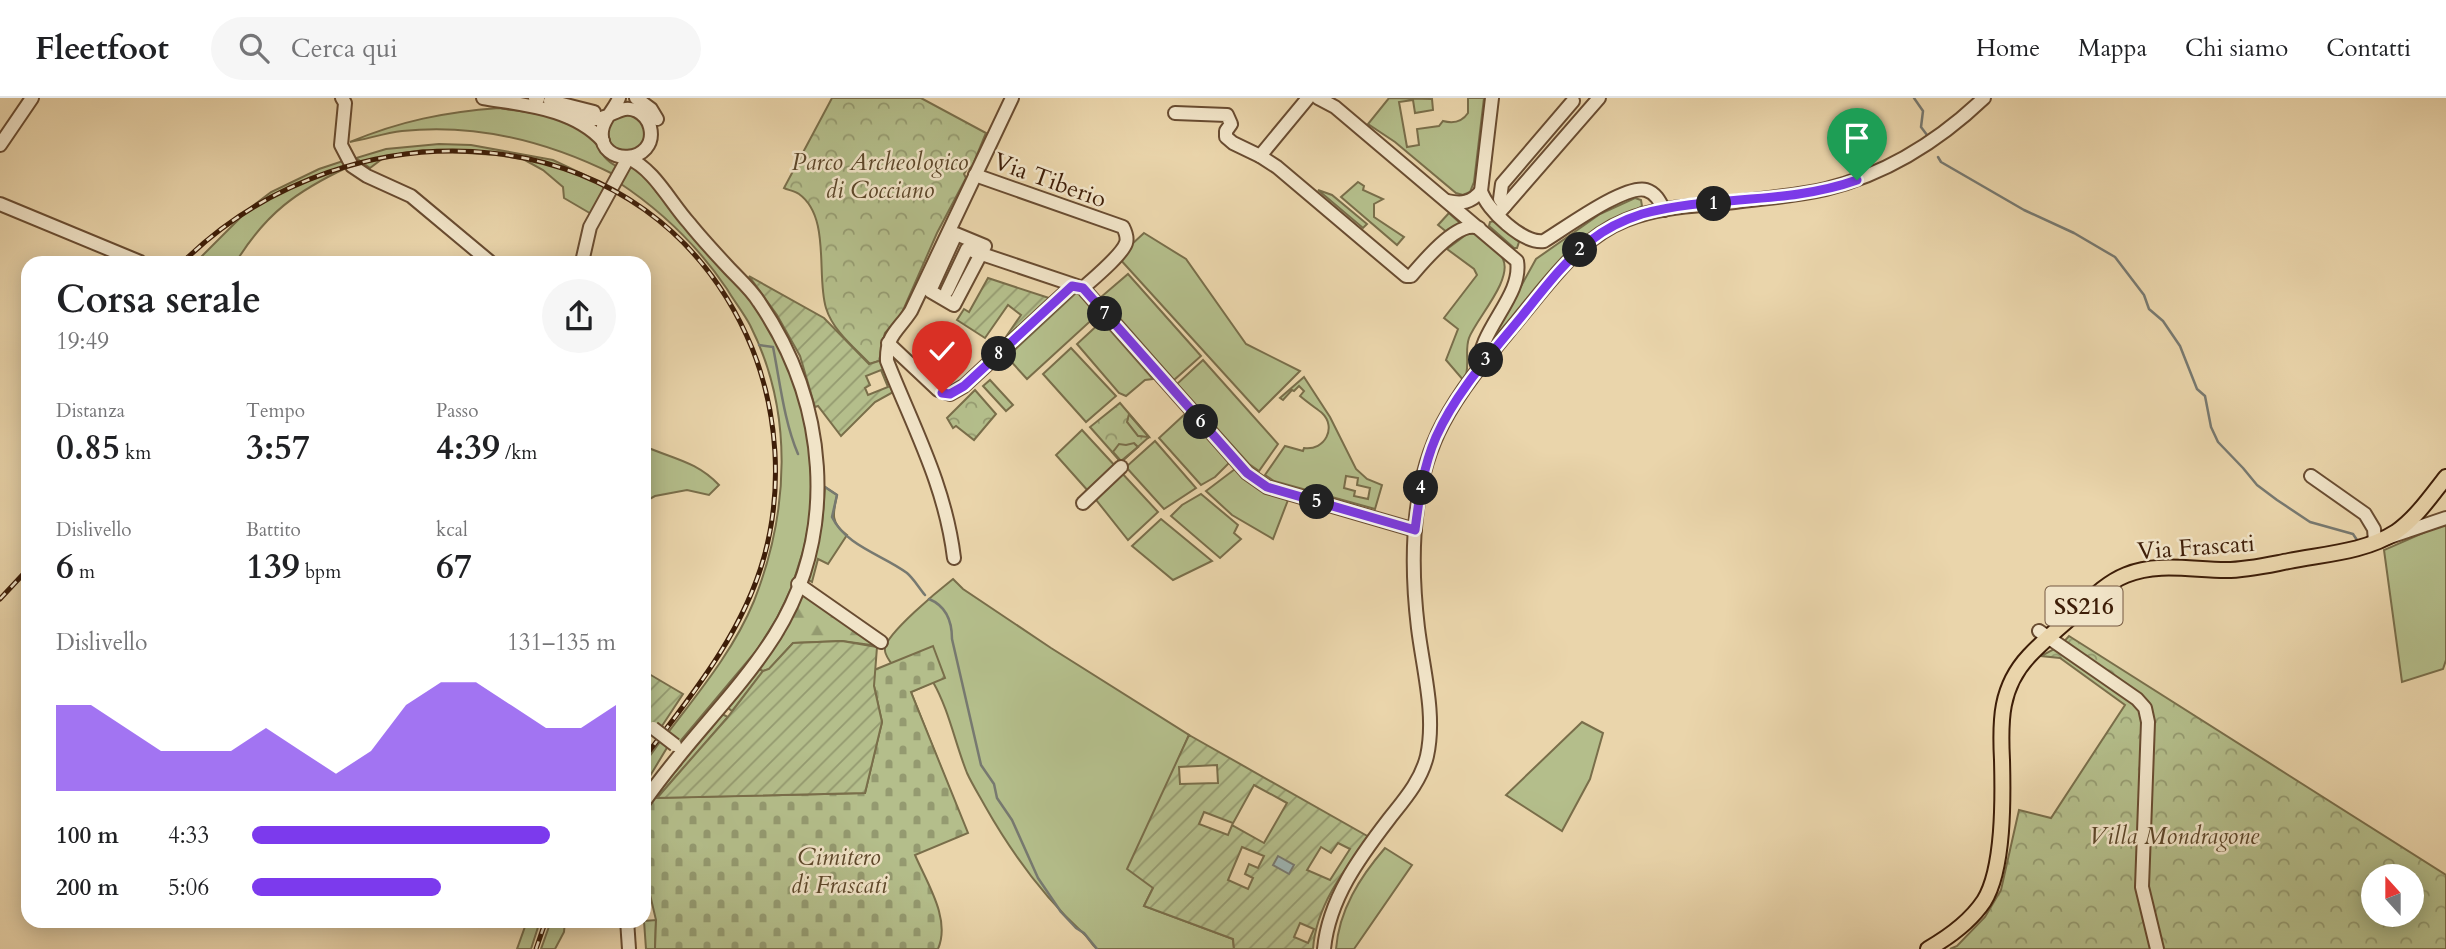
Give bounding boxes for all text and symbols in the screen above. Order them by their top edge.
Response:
search box [211,17,701,80]
text: Fleetfoot [35,26,169,71]
icon: search [235,29,273,67]
text: Cerca qui [291,31,398,66]
text: Home [1976,32,2040,65]
text: Mappa [2078,32,2147,65]
text: Chi siamo [2185,32,2288,65]
text: Contatti [2326,32,2411,65]
pin [1827,108,1887,180]
icon: arrive [1838,119,1876,157]
street label: Via Tiberio [989,145,1111,216]
park label: Parco Archeologico di Cocciano [792,146,968,207]
pin: 1 [1696,186,1732,222]
text: 1 [1709,190,1718,216]
pin: 2 [1562,232,1598,268]
text: 2 [1575,236,1584,262]
text: Corsa serale [56,274,261,326]
button: share [542,279,616,353]
pin: 7 [1088,296,1122,332]
text: 7 [1100,300,1109,326]
pin [912,321,972,393]
text: 19:49 [56,326,109,357]
icon: check [923,332,961,370]
pin: 8 [982,336,1016,372]
text: 8 [994,340,1003,366]
pin: 3 [1468,342,1504,378]
text: 3 [1481,346,1490,372]
text: Distanza [56,398,125,424]
text: Tempo [246,398,305,424]
text: Passo [436,398,478,424]
pin: 6 [1184,404,1218,440]
text: 6 [1196,408,1205,434]
text: 0.85 [56,424,120,472]
text: 3:57 [246,424,310,472]
text: 4:39 [436,424,500,472]
text: km [120,440,151,466]
text: /km [500,440,537,466]
pin: 4 [1404,470,1438,506]
text: 4 [1416,474,1425,500]
pin: 5 [1300,484,1334,520]
text: 5 [1312,488,1321,514]
text: Dislivello [56,517,132,543]
text: Battito [246,517,301,543]
text: kcal [436,517,468,543]
street label: Via Frascati [2136,527,2256,568]
text: 6 [56,543,74,591]
text: 139 [246,543,300,591]
text: 67 [436,543,472,591]
text: m [74,559,95,585]
text: bpm [300,559,341,585]
road number: SS216 [2046,586,2122,626]
text: Dislivello [56,627,147,658]
text: 131–135 m [507,627,616,658]
text: 100 m [56,820,119,851]
text: 4:33 [168,820,209,851]
park label: Villa Mondragone [2089,820,2260,853]
park label: Cimitero di Frascati [791,841,888,902]
north arrow [2361,864,2424,928]
map controls [2361,864,2424,927]
text: 200 m [56,872,119,903]
text: 5:06 [168,872,209,903]

